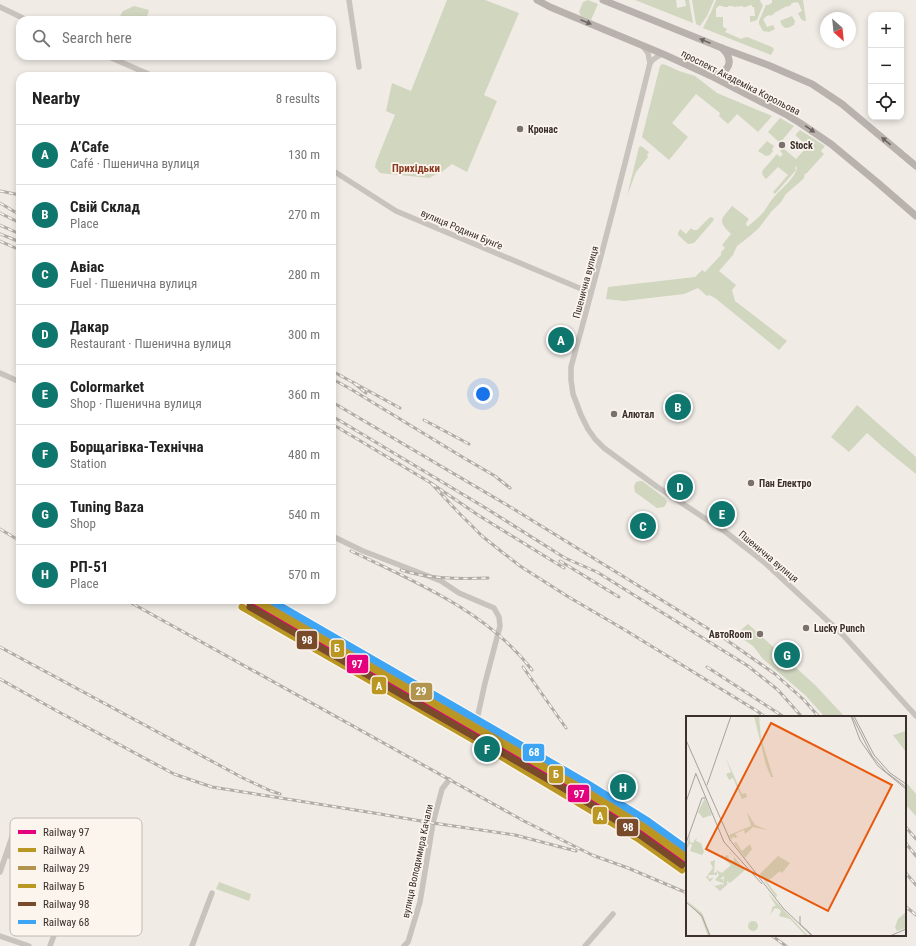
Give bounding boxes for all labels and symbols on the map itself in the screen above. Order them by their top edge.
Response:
north arrow [820,12,856,48]
one-way arrow [581,20,593,26]
one-way arrow [699,38,711,44]
street label: проспект Академіка Корольова [679,48,802,117]
marker: Кронас [515,124,525,134]
place label: Кронас [528,124,558,135]
one-way arrow [804,125,815,133]
one-way arrow [881,136,892,145]
marker: Stock [777,140,787,150]
place label: Stock [790,140,813,151]
district label: Прихідьки [392,162,440,175]
street label: вулиця Родини Бунґе [419,207,505,252]
street label: Пшенична вулиця [571,245,600,319]
pin: A [548,325,574,355]
your location [473,384,493,404]
pin: B [665,392,691,422]
marker: Алютал [609,409,619,419]
place label: Алютал [622,409,654,420]
pin: D [667,472,693,502]
marker: Пан Електро [746,478,756,488]
place label: Пан Електро [759,478,811,489]
pin: E [709,499,735,529]
pin: C [630,511,656,541]
street label: Пшенична вулиця [737,528,801,585]
marker: Lucky Punch [801,623,811,633]
place label: Lucky Punch [814,623,865,634]
place label: АвтоRoom [709,629,752,640]
marker: АвтоRoom [755,629,765,639]
line badge: 98 [296,630,318,650]
text: 98 [301,634,313,647]
line badge: Б [330,639,345,658]
pin: G [774,640,800,670]
text: Б [334,642,340,655]
line badge: 97 [346,654,369,674]
text: 97 [351,658,363,671]
line badge: A [371,676,387,695]
text: A [376,680,383,693]
line badge: 29 [410,682,433,701]
text: 29 [415,685,427,698]
inset map [686,716,906,936]
pin: F [474,734,500,764]
line badge: 68 [522,743,545,762]
text: 68 [528,746,540,759]
line badge: Б [548,765,564,784]
text: Б [553,768,559,781]
pin: H [610,772,636,802]
line badge: 97 [567,784,590,803]
text: 97 [573,788,585,801]
street label: вулиця Володимира Качали [400,803,435,919]
line badge: A [592,806,608,825]
text: A [597,810,604,823]
legend [10,818,142,936]
line badge: 98 [616,818,639,837]
text: 98 [622,821,634,834]
text: Railway 97 [43,826,89,839]
text: Railway A [43,844,86,857]
text: Railway 29 [43,862,89,875]
text: Railway Б [43,880,85,893]
text: Railway 98 [43,898,89,911]
text: Railway 68 [43,916,89,929]

